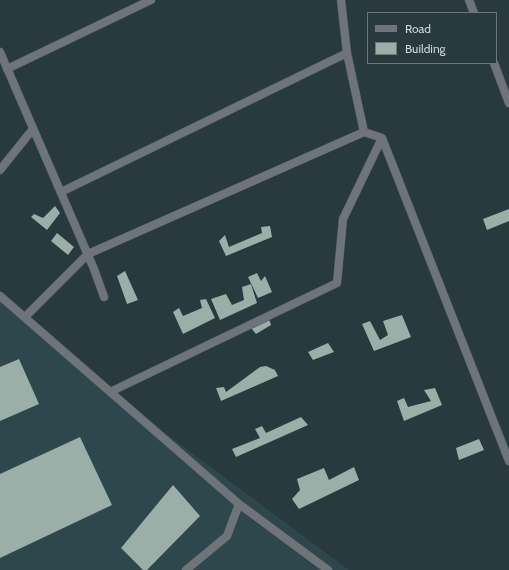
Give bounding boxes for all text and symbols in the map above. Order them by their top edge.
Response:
legend [367,12,497,64]
text: Road [405,21,431,36]
text: Building [405,41,446,56]

